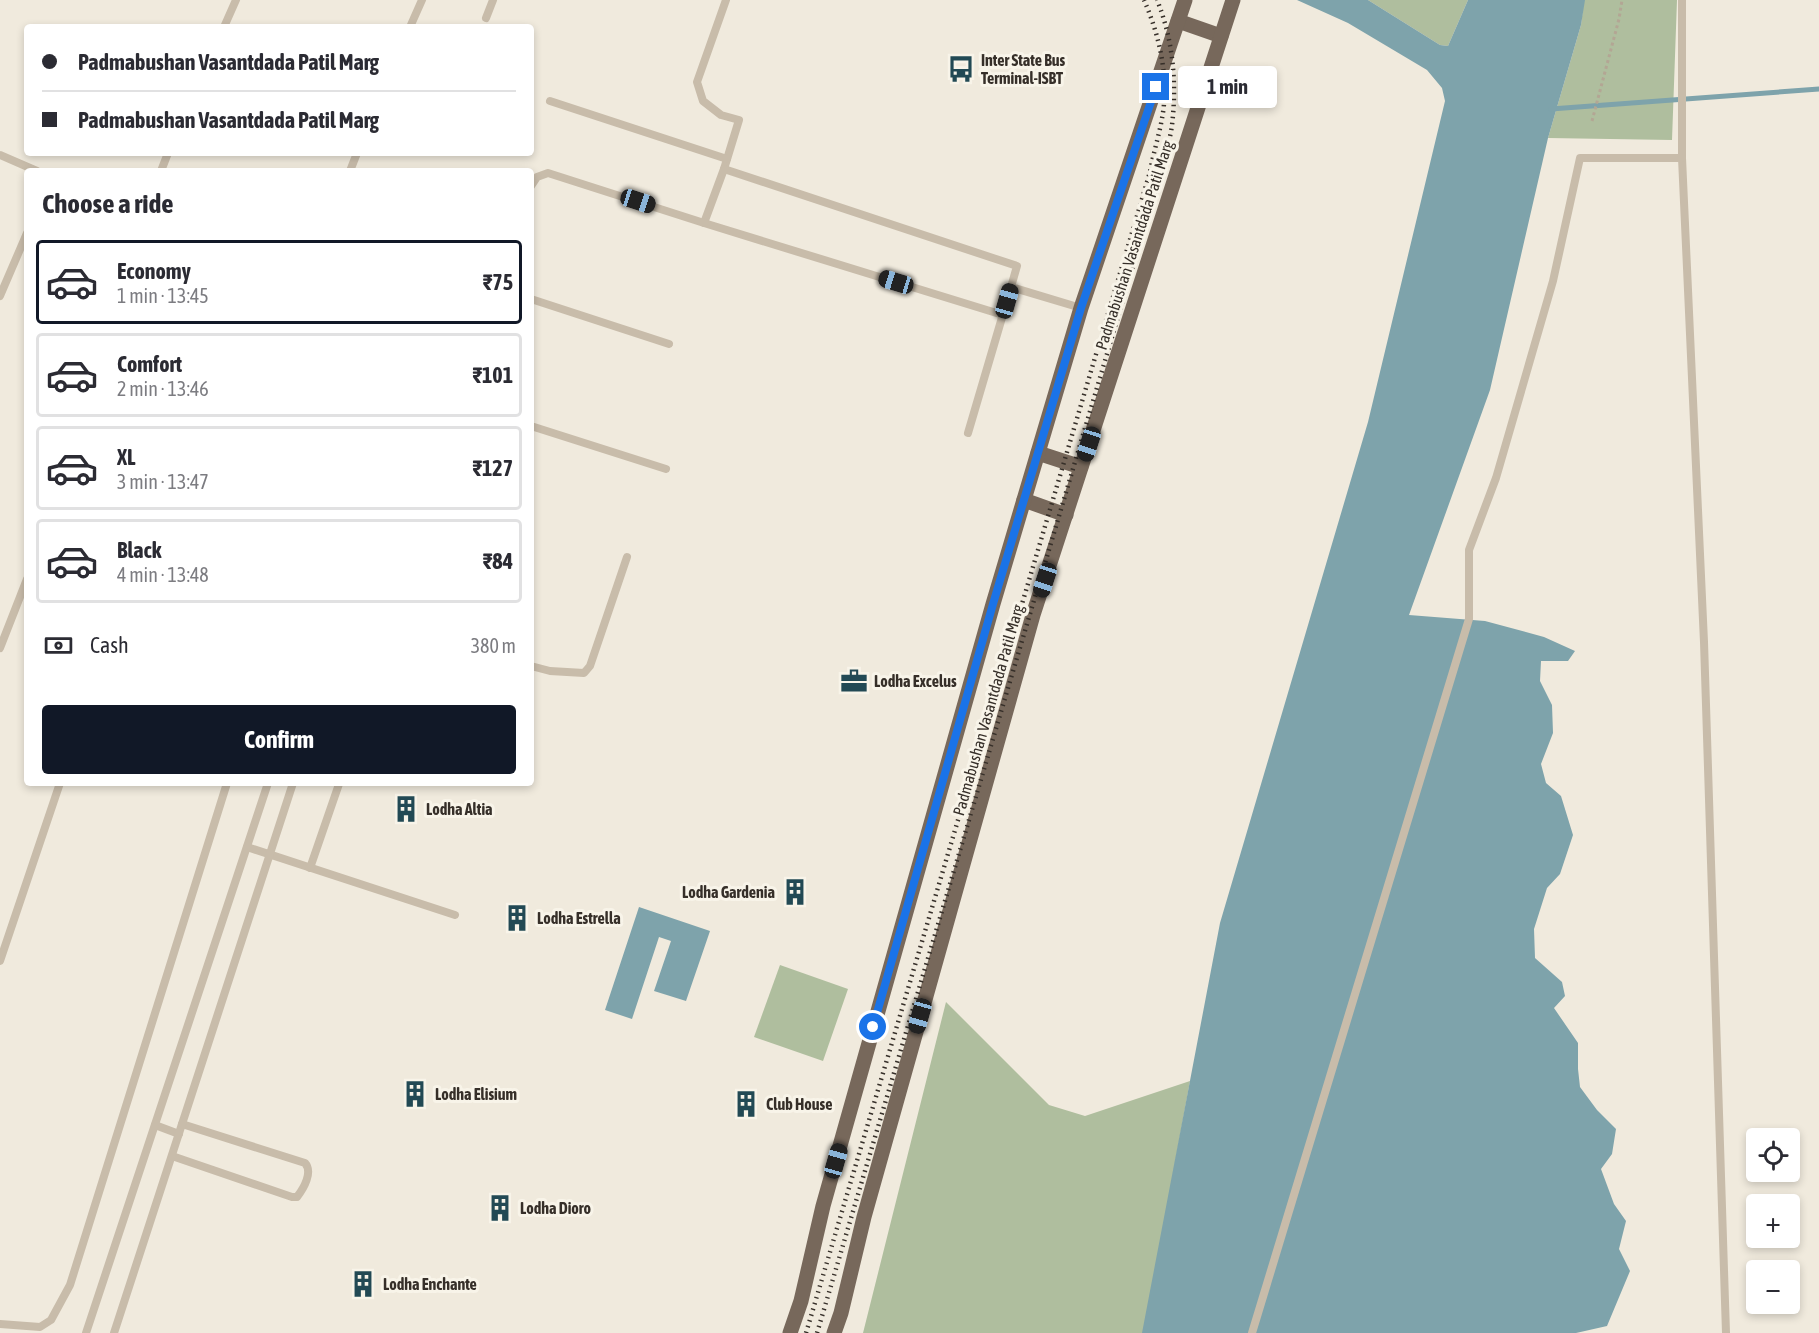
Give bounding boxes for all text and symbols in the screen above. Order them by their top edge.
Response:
text: Padmabushan Vasantdada Patil Marg [78,49,379,75]
place label: Inter State Bus Terminal-ISBT [981,51,1065,87]
bus stop icon: Inter State Bus Terminal-ISBT [946,54,976,84]
callout: 1 min [1177,66,1276,108]
route end [1142,73,1169,100]
text: 1 min [1207,75,1248,98]
text: Padmabushan Vasantdada Patil Marg [78,107,379,133]
street label: Padmabushan Vasantdada Patil Marg [1092,138,1177,352]
car [618,187,658,215]
text: Choose a ride [42,188,174,219]
icon: car [45,255,99,309]
text: Economy [117,258,191,284]
car [876,268,916,296]
text: ₹75 [483,269,513,295]
car [993,281,1021,321]
text: 1 min · 13:45 [117,284,209,307]
icon: car [45,348,99,402]
text: Comfort [117,351,182,377]
text: ₹101 [473,362,513,388]
text: 2 min · 13:46 [117,377,209,400]
car [1075,424,1103,464]
icon: car [45,441,99,495]
text: XL [117,444,135,470]
text: ₹127 [473,455,513,481]
text: 3 min · 13:47 [117,470,209,493]
icon: car [45,534,99,588]
text: Black [117,537,161,563]
text: ₹84 [483,548,513,574]
car [1031,560,1059,600]
text: 4 min · 13:48 [117,563,209,586]
street label: Padmabushan Vasantdada Patil Marg [949,602,1028,818]
icon: cash [42,629,75,662]
text: Cash [90,632,129,658]
text: 380 m [471,634,516,657]
office icon: Lodha Excelus [839,666,869,696]
place label: Lodha Excelus [874,672,957,690]
button: Confirm [42,705,516,774]
building icon: Lodha Altia [391,794,421,824]
place label: Lodha Altia [426,800,493,818]
building icon: Lodha Gardenia [780,877,810,907]
place label: Lodha Gardenia [682,883,775,901]
building icon: Lodha Estrella [502,903,532,933]
place label: Lodha Estrella [537,909,621,927]
car [906,996,934,1036]
route start [859,1013,886,1040]
building icon: Lodha Elisium [400,1079,430,1109]
place label: Lodha Elisium [435,1085,517,1103]
building icon: Club House [731,1089,761,1119]
place label: Club House [766,1095,832,1113]
map controls [1746,1128,1800,1314]
button: locate [1746,1128,1800,1182]
car [822,1141,850,1181]
building icon: Lodha Dioro [485,1193,515,1223]
button: + [1746,1194,1800,1248]
place label: Lodha Dioro [520,1199,592,1217]
button: − [1746,1260,1800,1314]
building icon: Lodha Enchante [348,1269,378,1299]
place label: Lodha Enchante [383,1275,477,1293]

